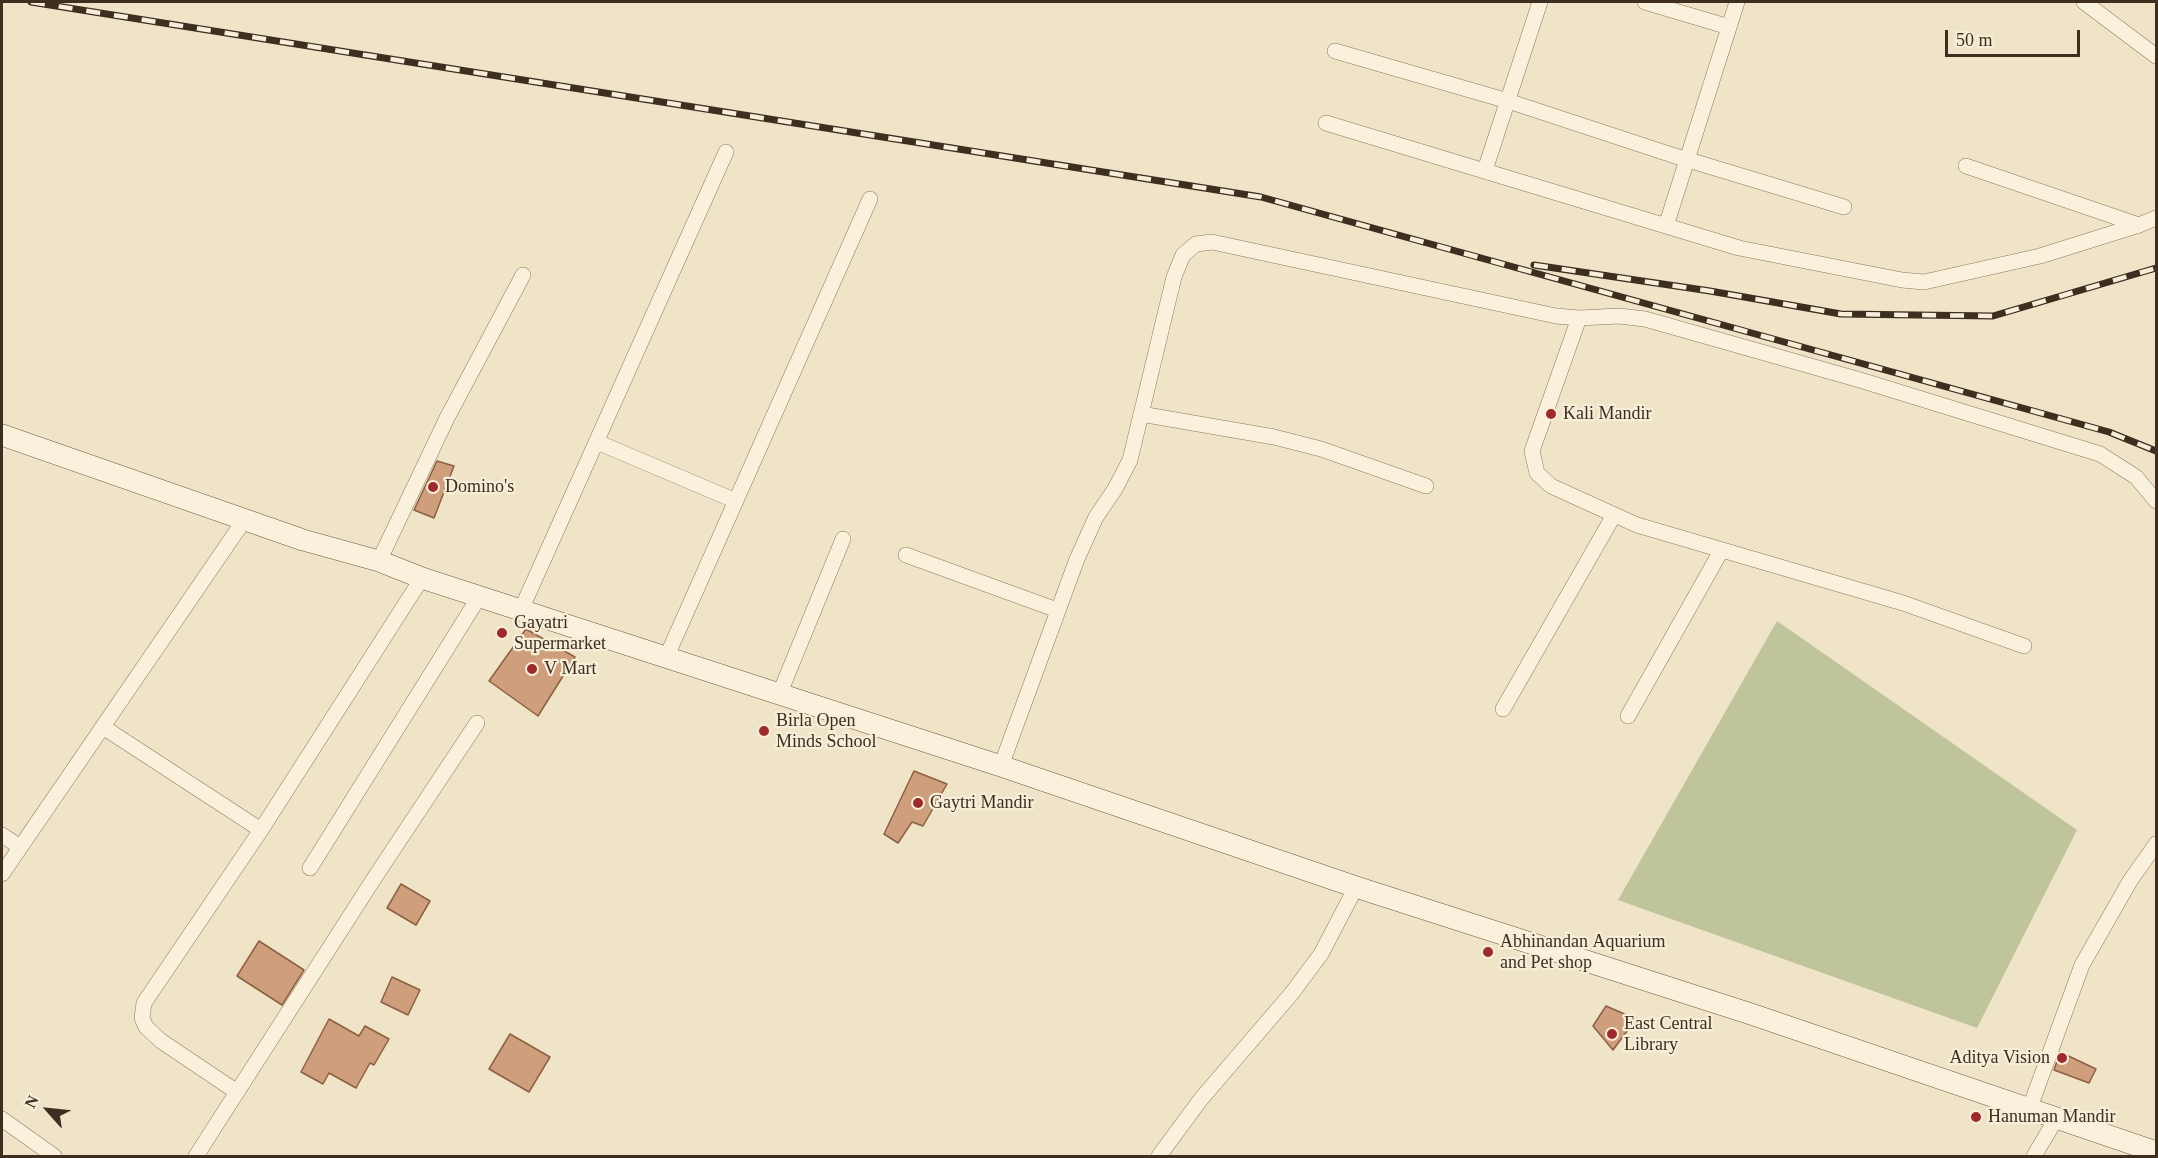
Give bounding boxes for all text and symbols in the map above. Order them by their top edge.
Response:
scale bar [1948,18,2083,56]
text: 50 m [1956,30,1993,50]
place label: Kali Mandir [1563,403,1651,425]
marker: Kali Mandir [1544,407,1558,421]
place label: Domino's [445,476,514,498]
marker: Domino's [426,480,440,494]
place label: Gayatri Supermarket [514,612,606,654]
marker: Gayatri Supermarket [495,626,509,640]
place label: V Mart [544,658,596,680]
marker: V Mart [525,662,539,676]
place label: Birla Open Minds School [776,710,877,752]
marker: Birla Open Minds School [757,724,771,738]
place label: Gaytri Mandir [930,792,1033,814]
marker: Gaytri Mandir [911,796,925,810]
place label: Abhinandan Aquarium and Pet shop [1500,931,1665,974]
marker: Abhinandan Aquarium and Pet shop [1481,945,1495,959]
place label: East Central Library [1624,1013,1712,1056]
marker: East Central Library [1605,1027,1619,1041]
place label: Aditya Vision [1950,1047,2050,1069]
marker: Aditya Vision [2055,1051,2069,1065]
north arrow [18,1080,78,1140]
text: N [21,1093,42,1111]
place label: Hanuman Mandir [1988,1106,2115,1128]
marker: Hanuman Mandir [1969,1110,1983,1124]

